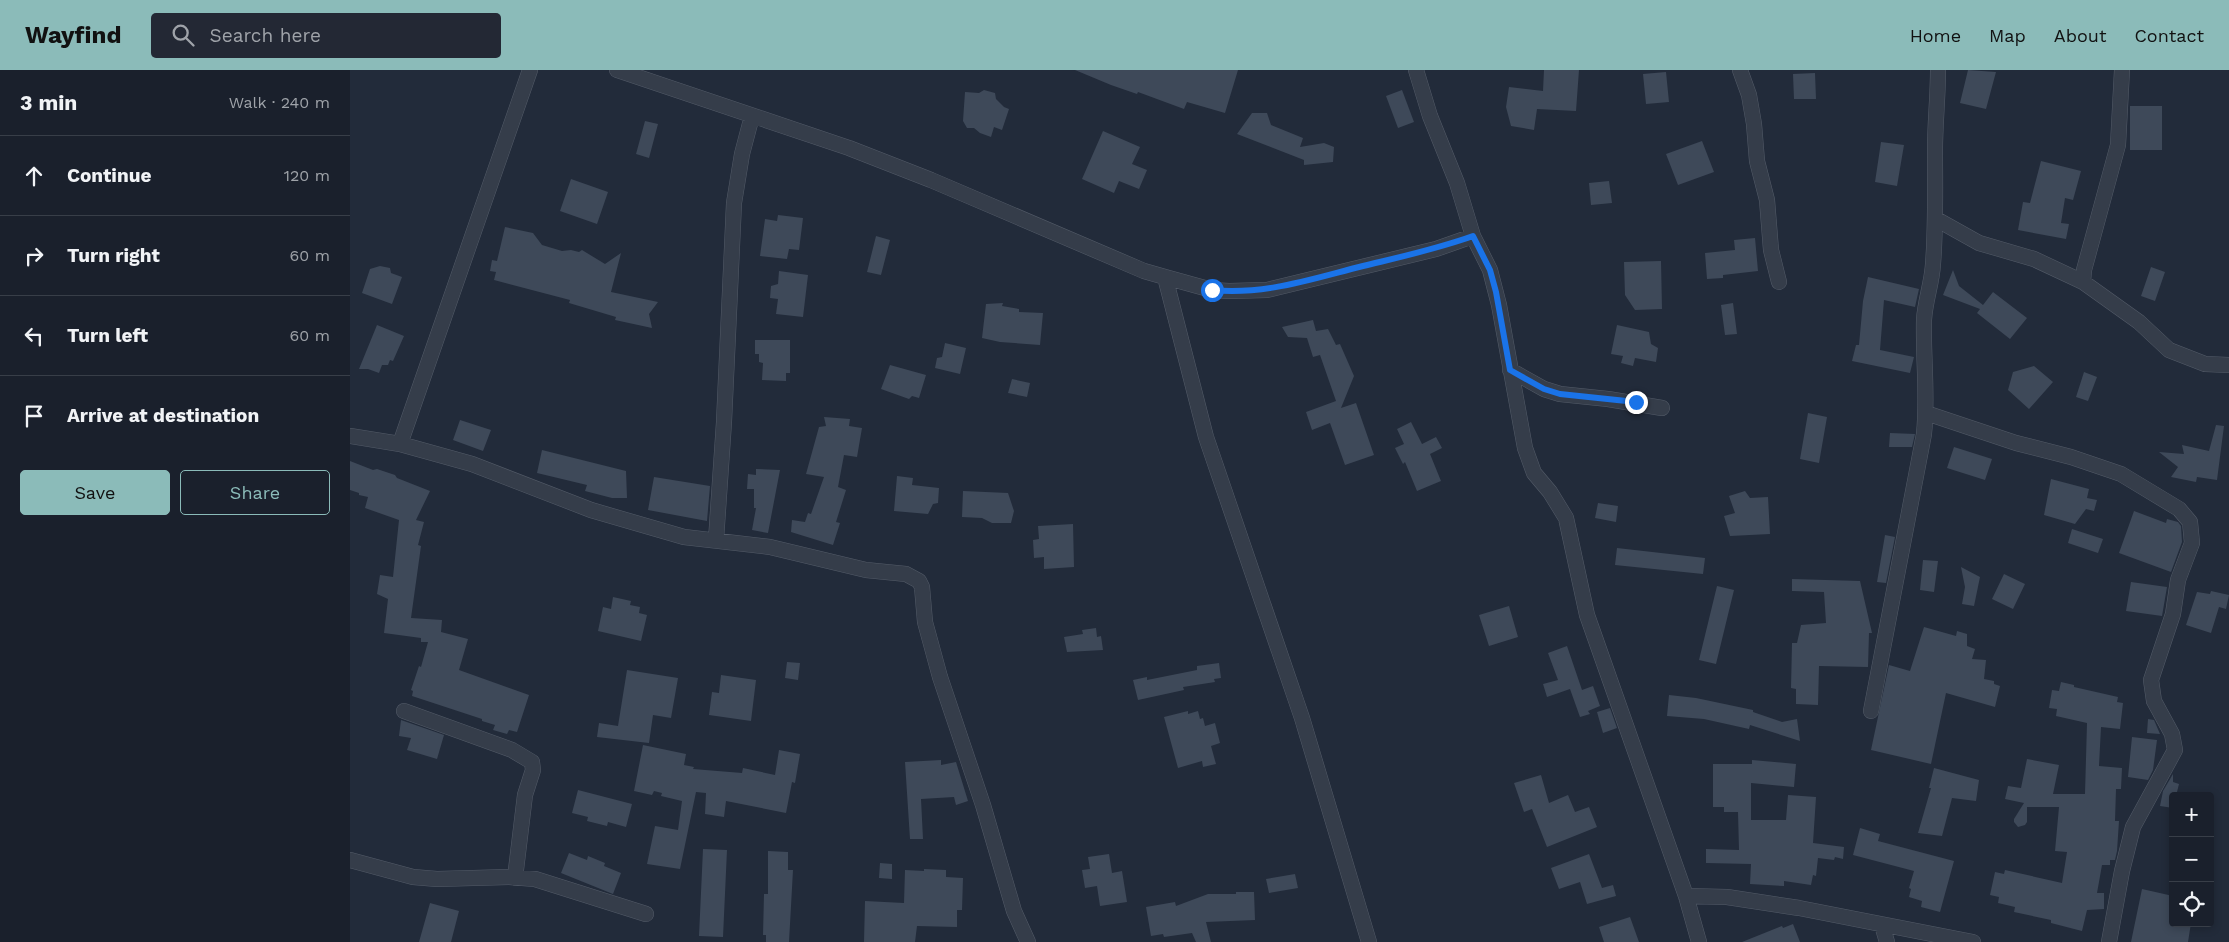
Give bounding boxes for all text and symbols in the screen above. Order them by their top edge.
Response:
search box [151,13,501,58]
text: Wayfind [25,21,121,49]
icon: search [169,21,197,49]
text: Search here [209,24,321,47]
text: Home [1910,25,1961,46]
text: Map [1989,25,2026,46]
text: About [2054,25,2106,46]
text: Contact [2134,25,2204,46]
text: 3 min [20,90,77,115]
text: Walk · 240 m [229,93,330,112]
icon: ahead [20,162,48,190]
text: Continue [67,164,151,187]
text: 120 m [284,166,330,185]
icon: right [20,242,48,270]
text: Turn right [67,244,160,267]
text: 60 m [290,246,330,265]
route start [1201,279,1224,302]
icon: left [20,322,48,350]
text: Turn left [67,324,148,347]
text: 60 m [290,326,330,345]
route end [1625,391,1648,414]
icon: arrive [20,402,48,430]
text: Arrive at destination [67,404,259,427]
button: Save [20,470,170,515]
button: Share [180,470,330,515]
map controls [2169,792,2214,927]
button: + [2169,792,2214,837]
button: − [2169,837,2214,882]
button: locate [2169,882,2214,927]

